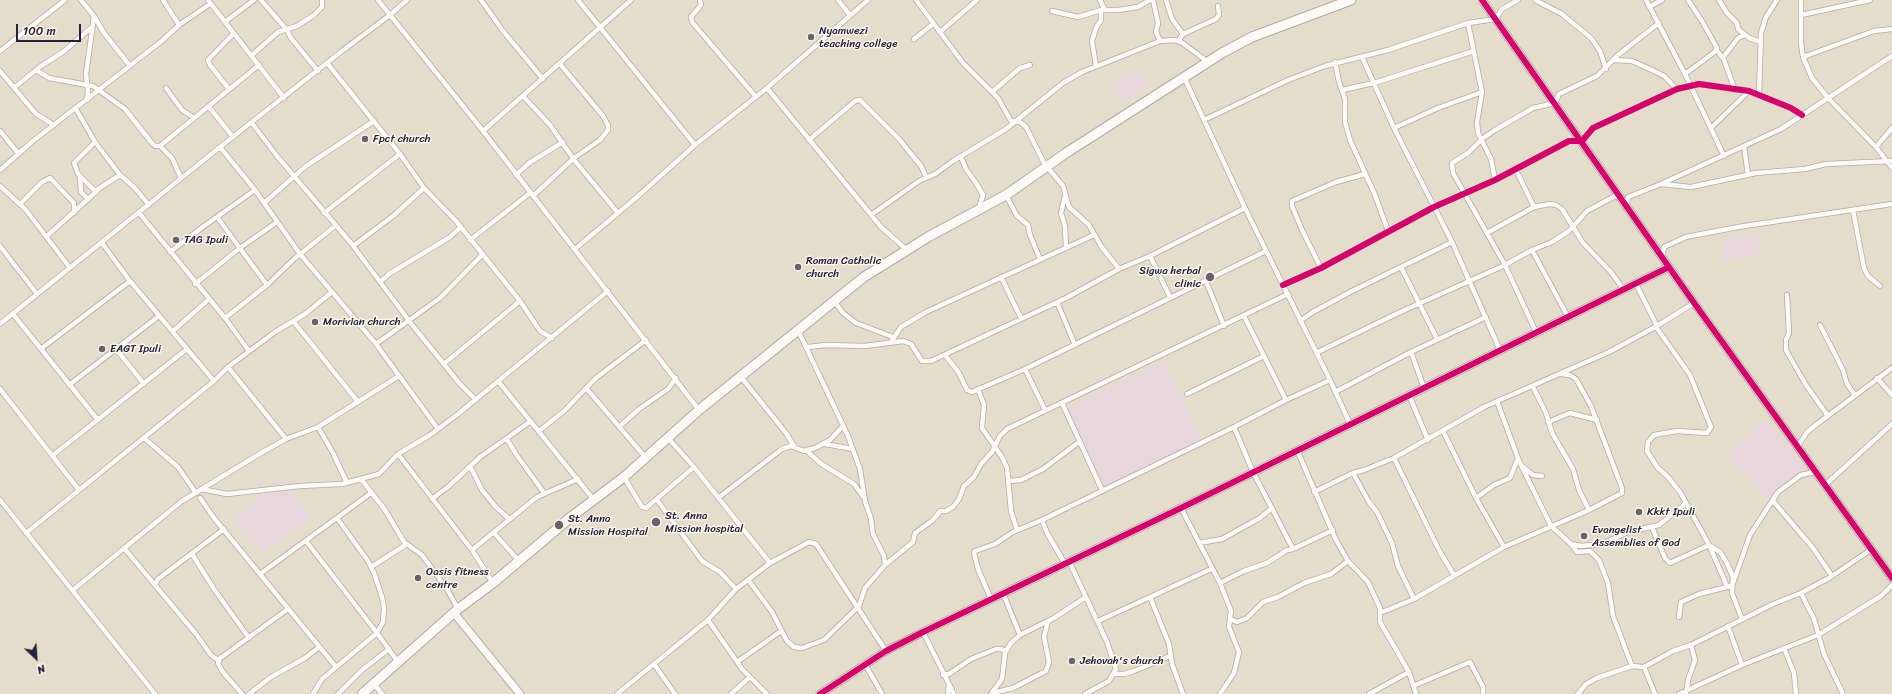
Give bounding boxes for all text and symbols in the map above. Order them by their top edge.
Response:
scale bar [18,16,83,42]
text: 100 m [23,20,56,42]
place label: Nyamwezi teaching college [819,24,897,50]
marker: Nyamwezi teaching college [806,32,816,42]
place label: Fpct church [373,132,430,146]
marker: Fpct church [360,134,370,144]
place label: TAG Ipuli [184,233,228,247]
marker: TAG Ipuli [171,235,181,245]
place label: Roman Catholic church [806,254,881,280]
marker: Roman Catholic church [793,262,803,272]
place label: Sigwa herbal clinic [1139,264,1201,290]
marker: Sigwa herbal clinic [1204,271,1216,283]
place label: Morivian church [323,315,401,329]
marker: Morivian church [310,317,320,327]
place label: EAGT Ipuli [110,342,161,356]
marker: EAGT Ipuli [97,344,107,354]
place label: Kkkt Ipuli [1647,505,1695,519]
marker: Kkkt Ipuli [1634,507,1644,517]
place label: St. Anna Mission hospital [665,509,743,535]
place label: St. Anna Mission Hospital [568,512,648,538]
marker: St. Anna Mission hospital [650,516,662,528]
marker: St. Anna Mission Hospital [553,519,565,531]
place label: Evangelist Assemblies of God [1592,523,1680,549]
marker: Evangelist Assemblies of God [1579,531,1589,541]
place label: Oasis fitness centre [426,565,489,591]
marker: Oasis fitness centre [413,573,423,583]
north arrow [16,638,56,678]
place label: Jehovah's church [1080,654,1164,668]
marker: Jehovah's church [1067,656,1077,666]
text: N [34,659,49,680]

